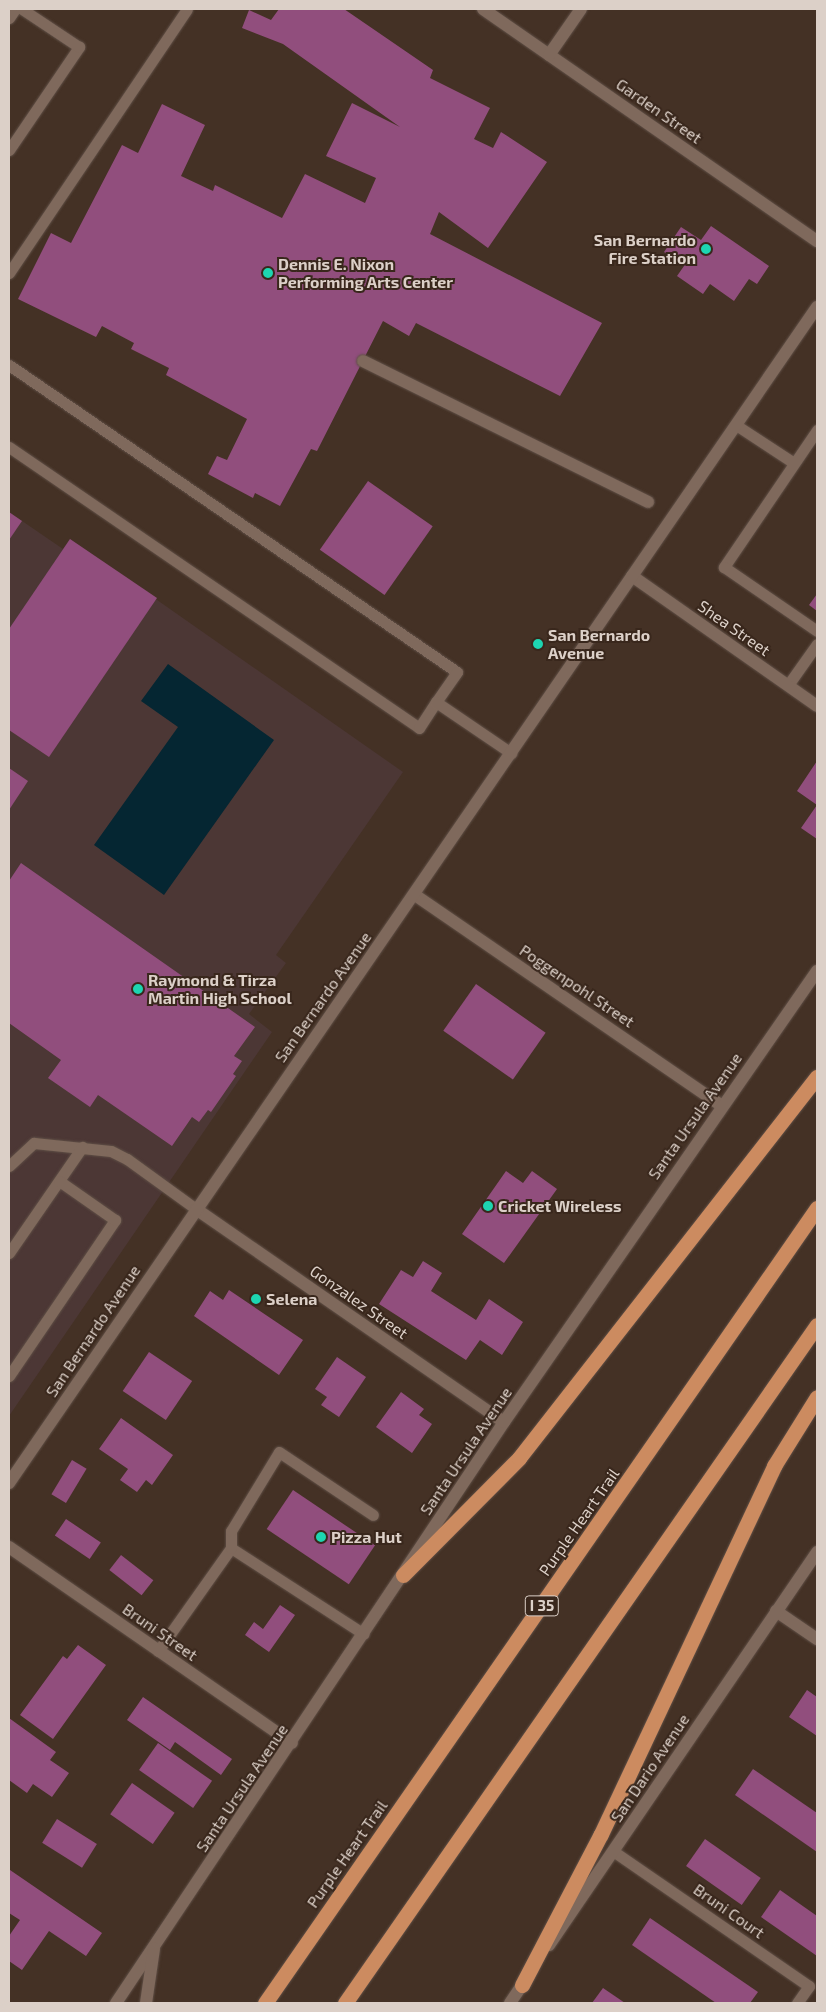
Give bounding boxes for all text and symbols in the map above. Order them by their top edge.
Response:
street label: Garden Street [612,74,706,148]
place label: San Bernardo Fire Station [594,230,696,268]
marker: San Bernardo Fire Station [700,243,712,255]
place label: Dennis E. Nixon Performing Arts Center [278,254,453,292]
marker: Dennis E. Nixon Performing Arts Center [262,267,274,279]
street label: Shea Street [694,596,774,660]
place label: San Bernardo Avenue [548,625,650,663]
marker: San Bernardo Avenue [532,638,544,650]
street label: San Bernardo Avenue [271,928,375,1066]
street label: Poggenpohl Street [516,940,638,1032]
place label: Raymond & Tirza Martin High School [148,970,292,1008]
marker: Raymond & Tirza Martin High School [132,983,144,995]
street label: Santa Ursula Avenue [644,1049,746,1183]
place label: Cricket Wireless [498,1196,622,1216]
marker: Cricket Wireless [482,1200,494,1212]
street label: San Bernardo Avenue [42,1261,144,1401]
street label: Gonzalez Street [306,1261,412,1343]
place label: Selena [266,1289,317,1309]
marker: Selena [250,1293,262,1305]
street label: Santa Ursula Avenue [416,1383,516,1519]
street label: Purple Heart Trail [535,1464,623,1580]
place label: Pizza Hut [331,1527,402,1547]
marker: Pizza Hut [315,1531,327,1543]
road number: I 35 [524,1594,560,1618]
street label: Bruni Street [119,1599,201,1665]
street label: San Dario Avenue [607,1710,693,1826]
street label: Santa Ursula Avenue [192,1720,292,1856]
street label: Purple Heart Trail [303,1796,391,1912]
street label: Bruni Court [690,1880,768,1942]

